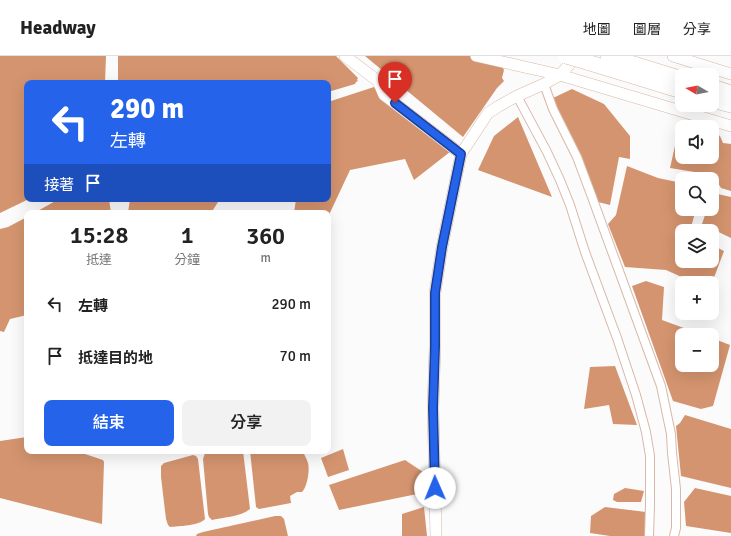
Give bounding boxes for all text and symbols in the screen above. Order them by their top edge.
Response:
text: Headway [20,16,96,40]
text: 地圖 [583,21,611,38]
text: 圖層 [633,21,661,38]
text: 分享 [683,21,711,38]
pin [378,62,412,103]
icon: arrive [384,68,406,90]
north arrow [675,68,719,112]
map controls [675,68,719,372]
text: 290 m [110,92,184,126]
icon: left [44,96,96,148]
button: sound [675,120,719,164]
text: 左轉 [110,130,146,152]
icon: arrive [82,172,104,194]
button: search [675,172,719,216]
text: 接著 [44,176,74,194]
text: 15:28 [70,220,128,250]
text: 1 [181,220,194,250]
text: 360 [246,221,285,251]
button: layers [675,224,719,268]
text: m [260,250,271,266]
text: 抵達 [86,252,112,268]
text: 分鐘 [174,252,200,268]
button: + [675,276,719,320]
icon: left [44,293,66,315]
text: 290 m [271,295,311,313]
text: 左轉 [78,297,108,315]
button: − [675,328,719,372]
icon: arrive [44,345,66,367]
text: 70 m [280,347,311,365]
text: 抵達目的地 [78,349,153,367]
button: 結束 [44,400,174,446]
button: 分享 [182,400,311,446]
position arrow [414,467,456,509]

